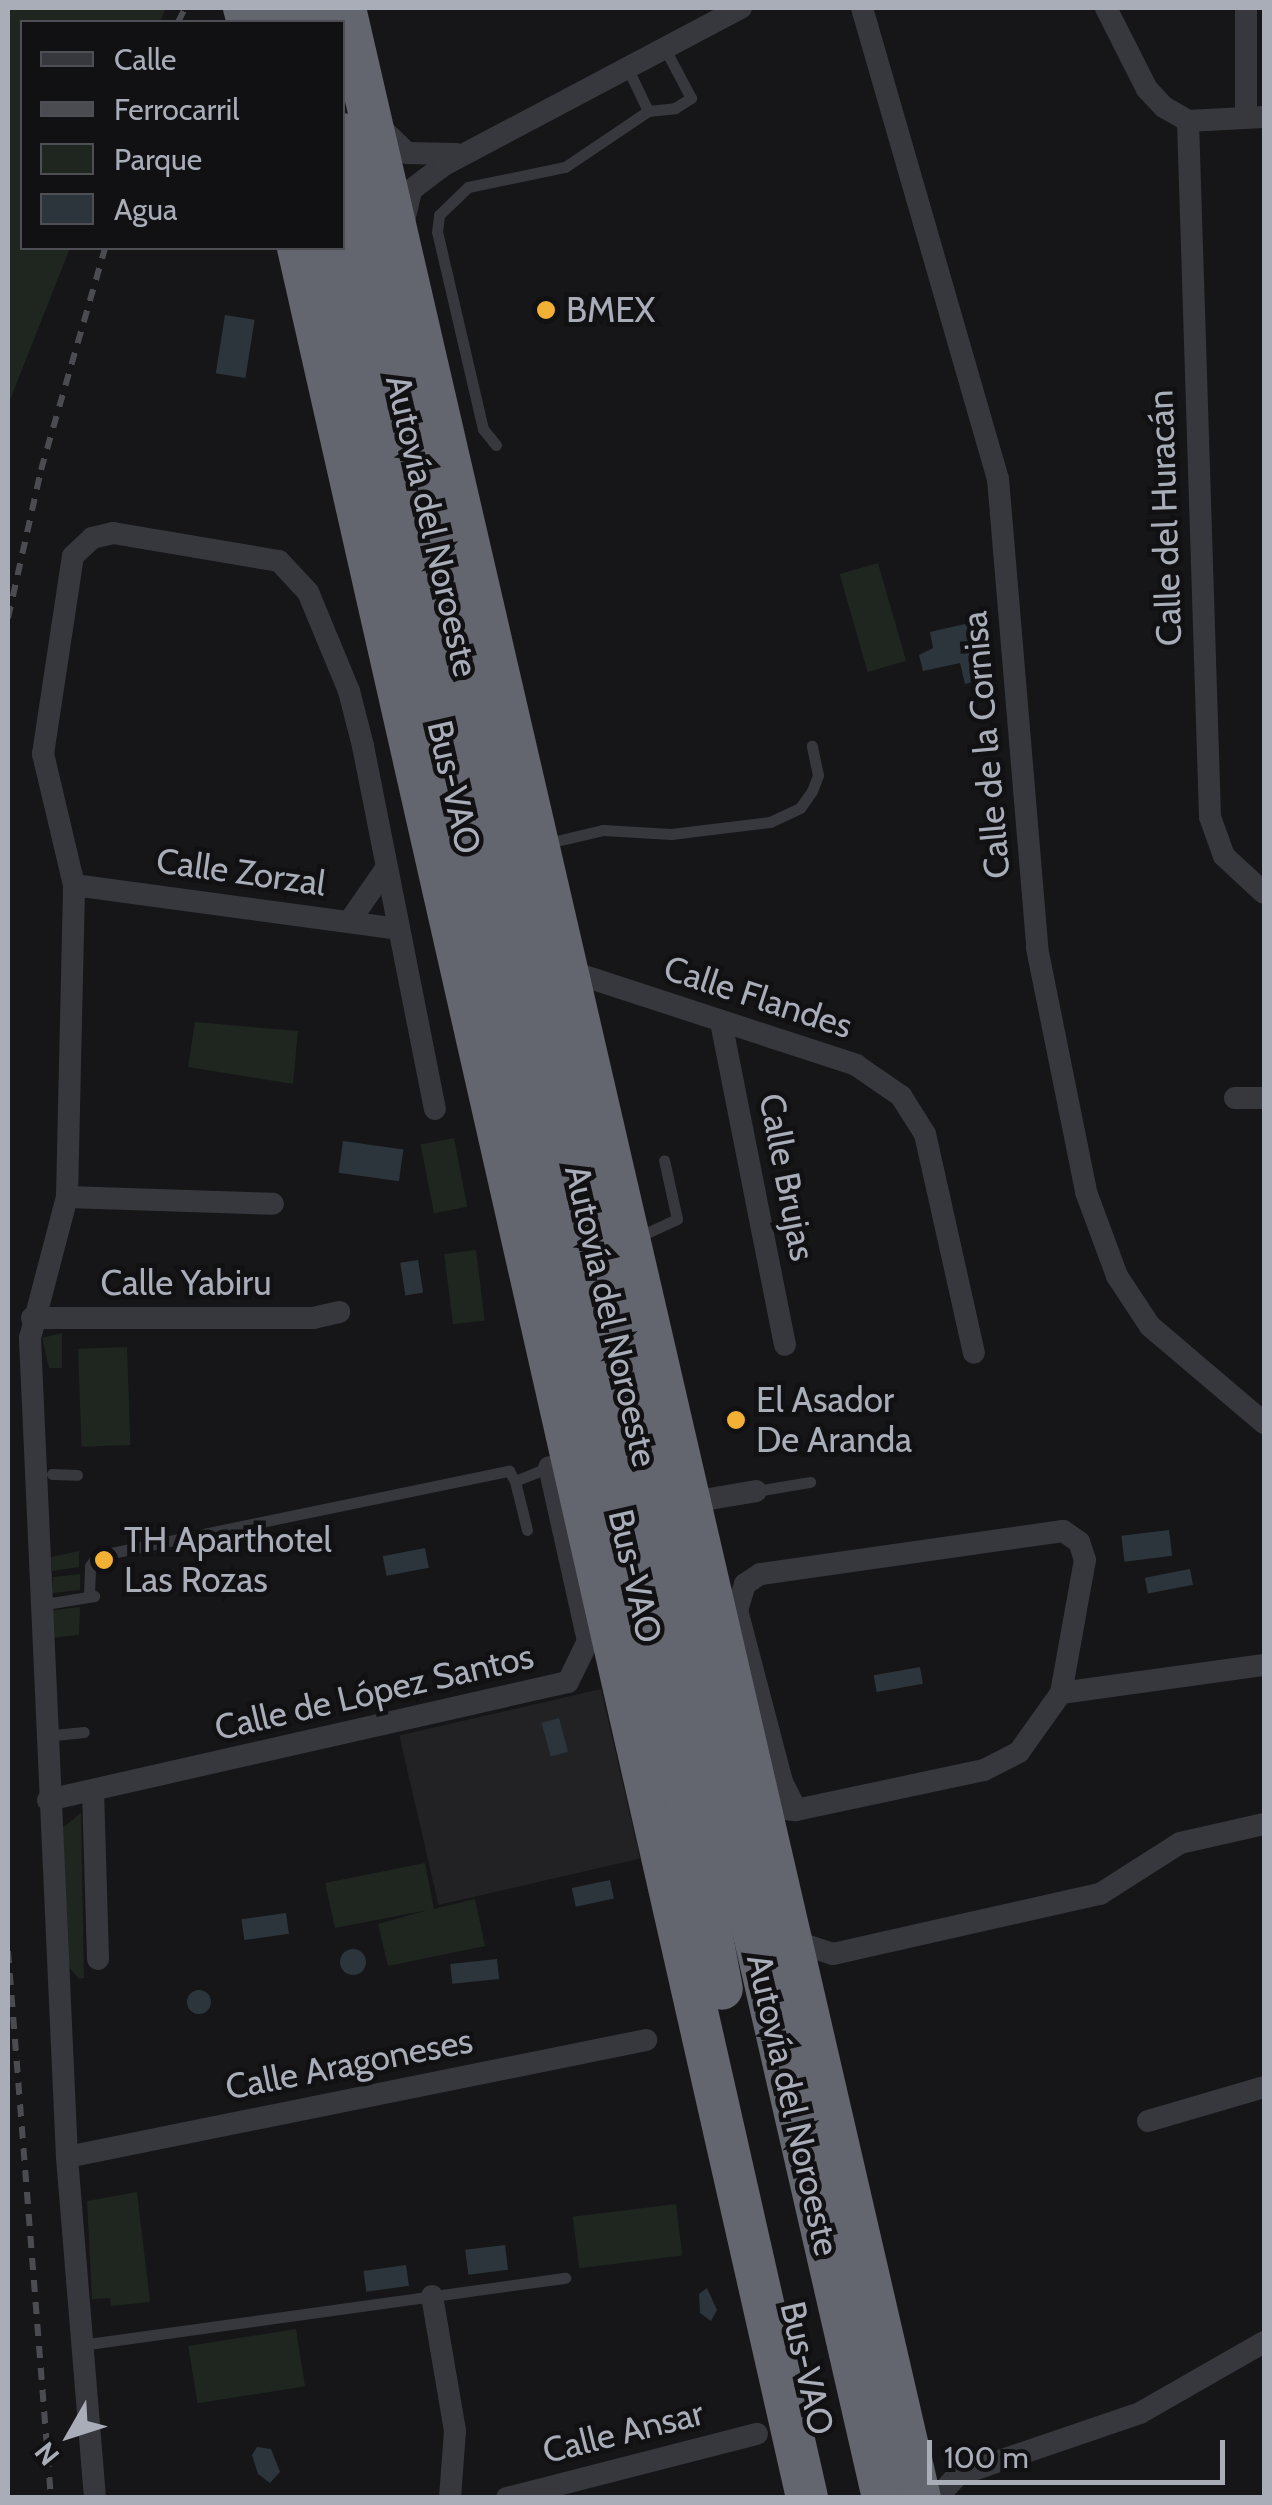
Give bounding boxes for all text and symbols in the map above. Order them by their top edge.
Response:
legend [20,20,345,250]
text: Calle [114,41,176,78]
text: Ferrocarril [114,91,239,128]
text: Parque [114,141,202,178]
text: Agua [114,191,177,228]
place label: BMEX [566,289,655,331]
marker: BMEX [535,299,557,321]
street label: Autovía del Noroeste [377,371,487,681]
street label: Calle del Huracán [1140,389,1190,647]
street label: Calle de la Cornisa [953,610,1019,880]
street label: Bus-VAO [418,716,490,858]
street label: Calle Zorzal [154,839,328,905]
street label: Calle Flandes [659,947,857,1047]
street label: Calle Brujas [750,1090,824,1264]
street label: Autovía del Noroeste [556,1161,666,1471]
street label: Calle Yabiru [100,1262,272,1304]
place label: El Asador De Aranda [756,1379,912,1461]
marker: El Asador De Aranda [725,1409,747,1431]
street label: Bus-VAO [599,1505,671,1647]
place label: TH Aparthotel Las Rozas [124,1519,332,1601]
marker: TH Aparthotel Las Rozas [93,1549,115,1571]
street label: Calle de López Santos [211,1635,537,1749]
street label: Autovía del Noroeste [738,1950,848,2260]
street label: Calle Aragoneses [222,2019,476,2109]
street label: Bus-VAO [771,2297,843,2439]
north arrow [20,2385,120,2485]
street label: Calle Ansar [538,2392,708,2472]
scale bar [932,2420,1230,2482]
text: N [27,2435,66,2472]
text: 100 m [944,2439,1029,2476]

